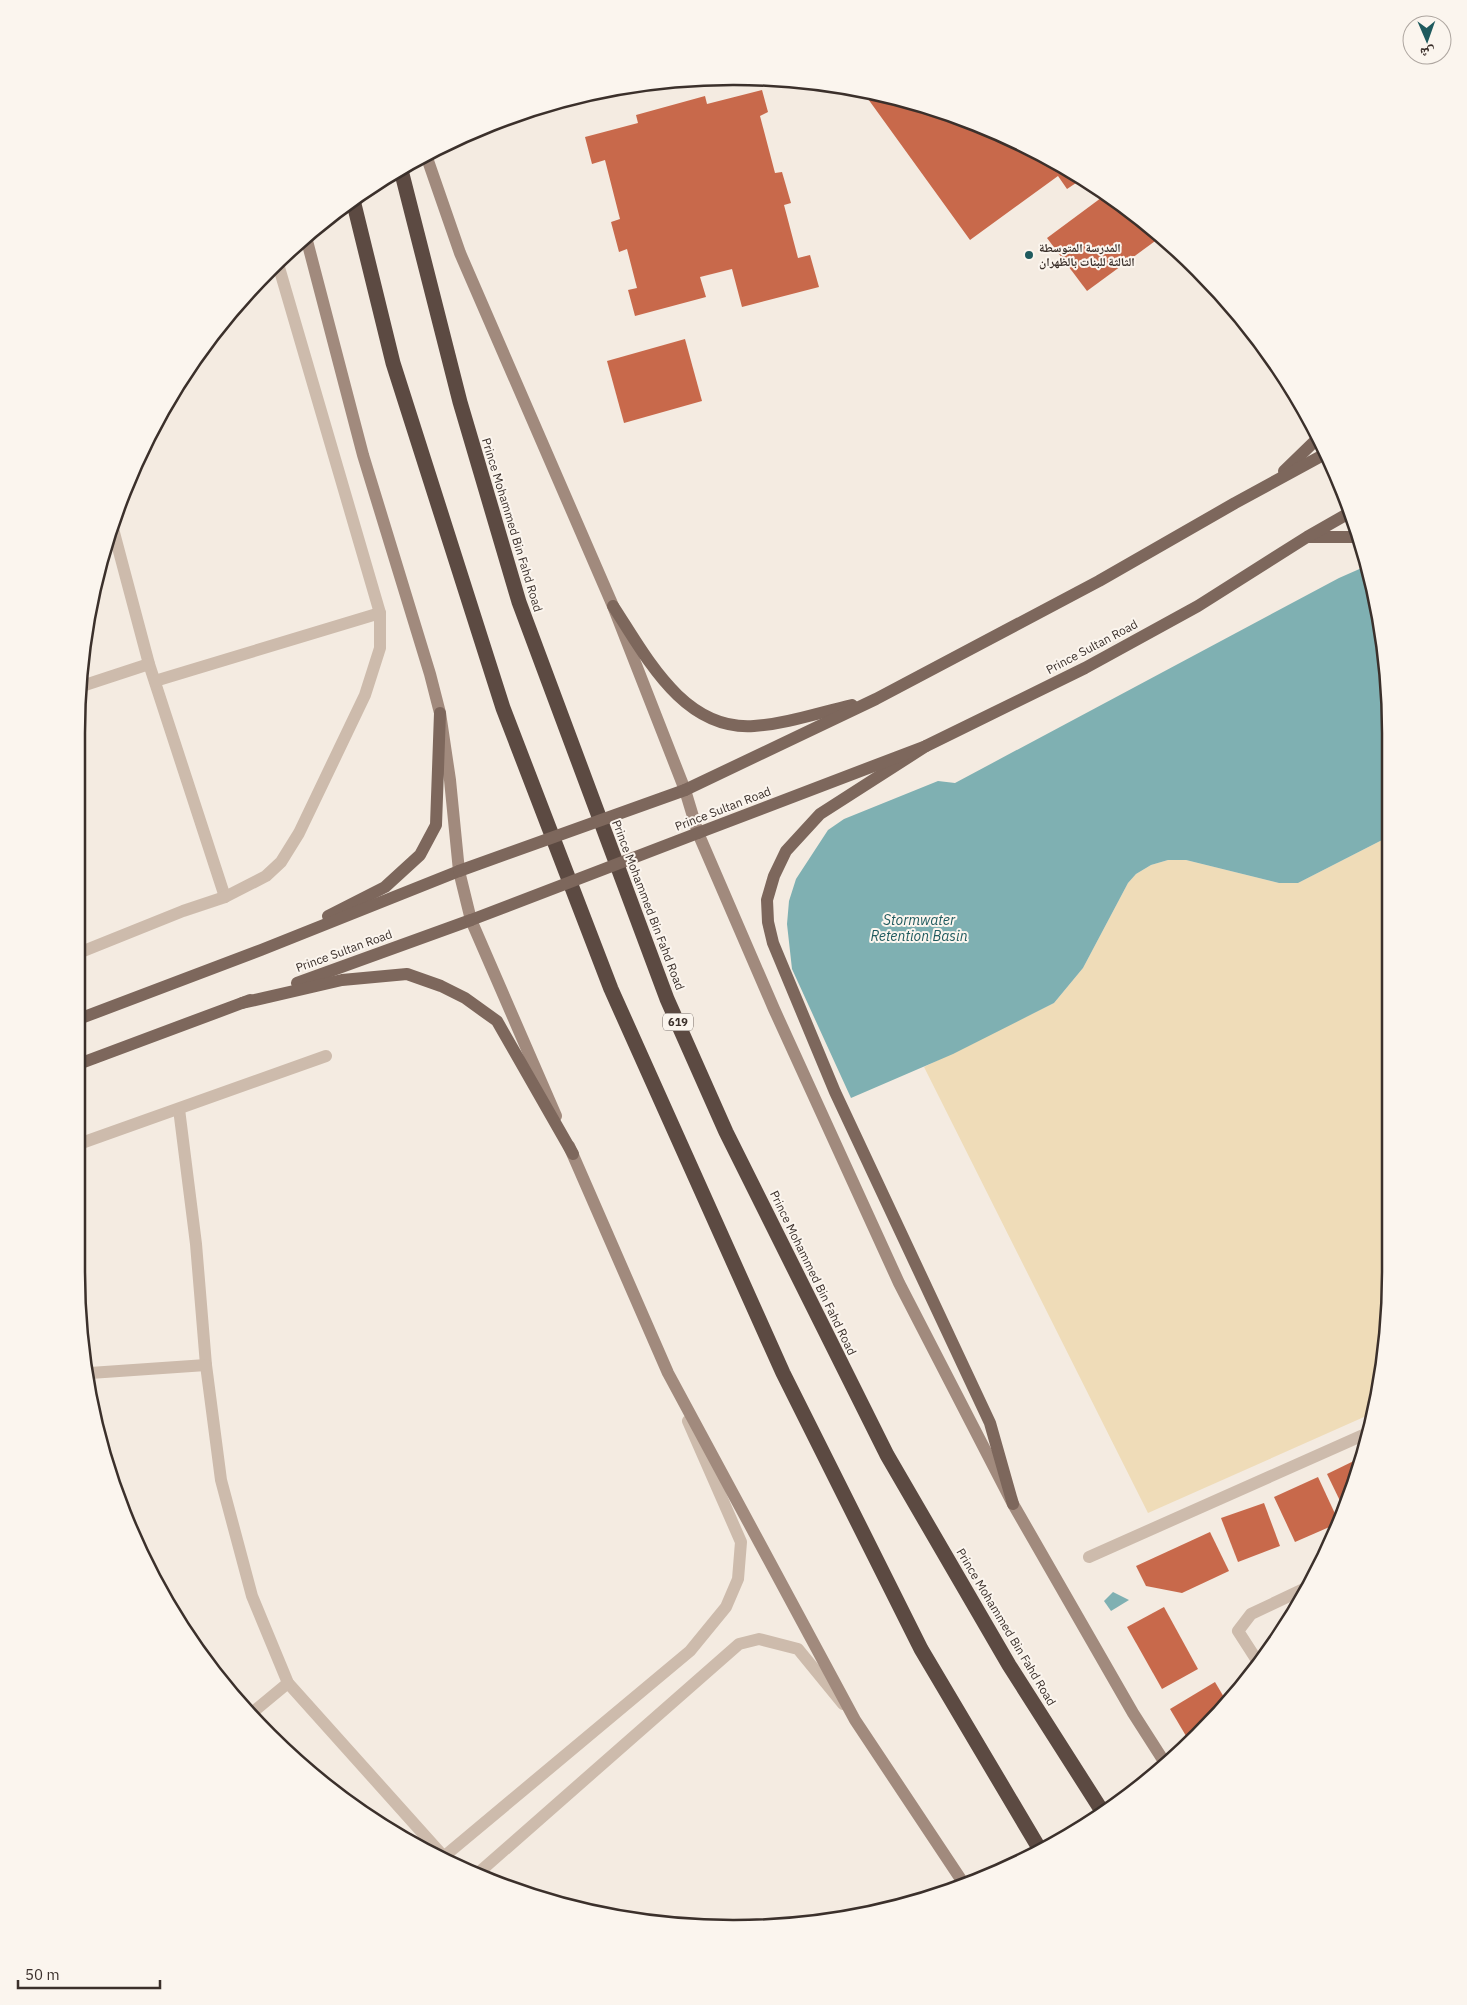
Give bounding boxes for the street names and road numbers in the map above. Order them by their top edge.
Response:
street label: Prince Mohammed Bin Fahd Road [479,436,546,614]
street label: Prince Sultan Road [1043,616,1140,677]
street label: Prince Sultan Road [673,783,773,834]
street label: Prince Mohammed Bin Fahd Road [609,818,688,992]
street label: Prince Sultan Road [294,926,394,975]
road number: 619 [663,1014,693,1030]
street label: Prince Mohammed Bin Fahd Road [767,1188,860,1357]
street label: Prince Mohammed Bin Fahd Road [953,1545,1059,1708]

